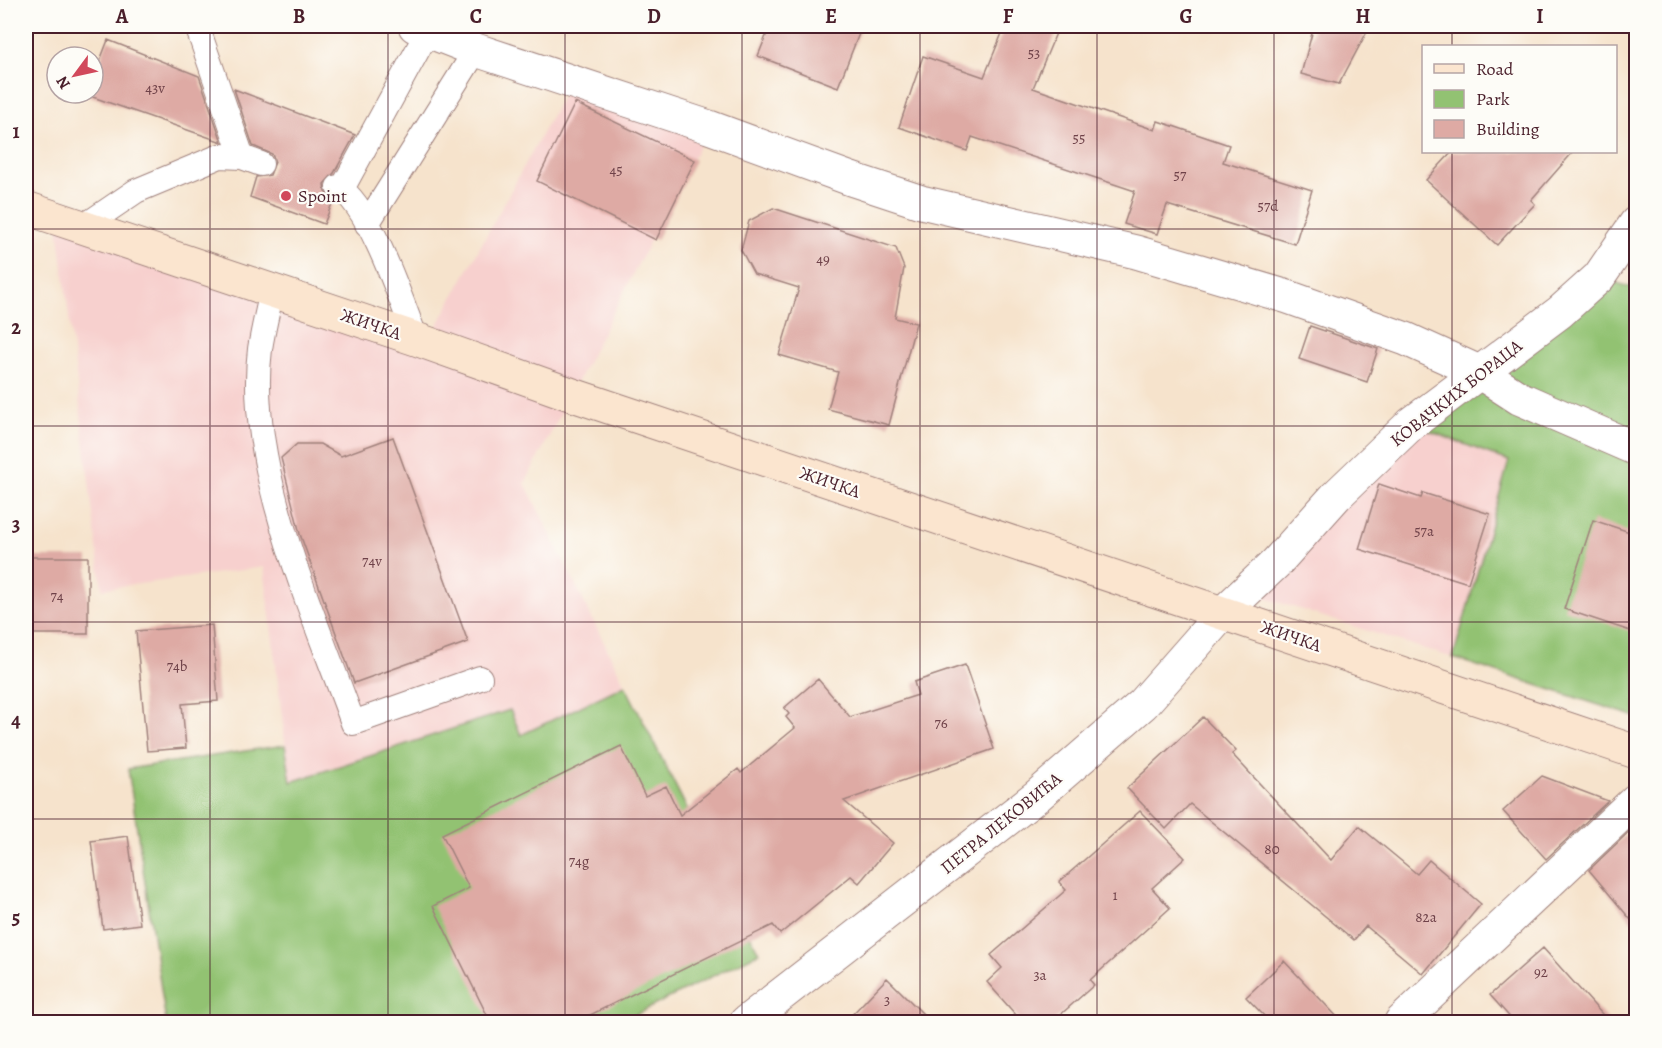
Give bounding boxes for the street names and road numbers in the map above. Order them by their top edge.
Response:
street label: ЖИЧКА [338,302,405,346]
street label: КОВАЧКИХ БОРАЦА [1385,334,1527,452]
street label: ЖИЧКА [797,460,864,504]
street label: ЖИЧКА [1258,614,1325,658]
street label: ПЕТРА ЛЕКОВИЋА [935,766,1067,879]

